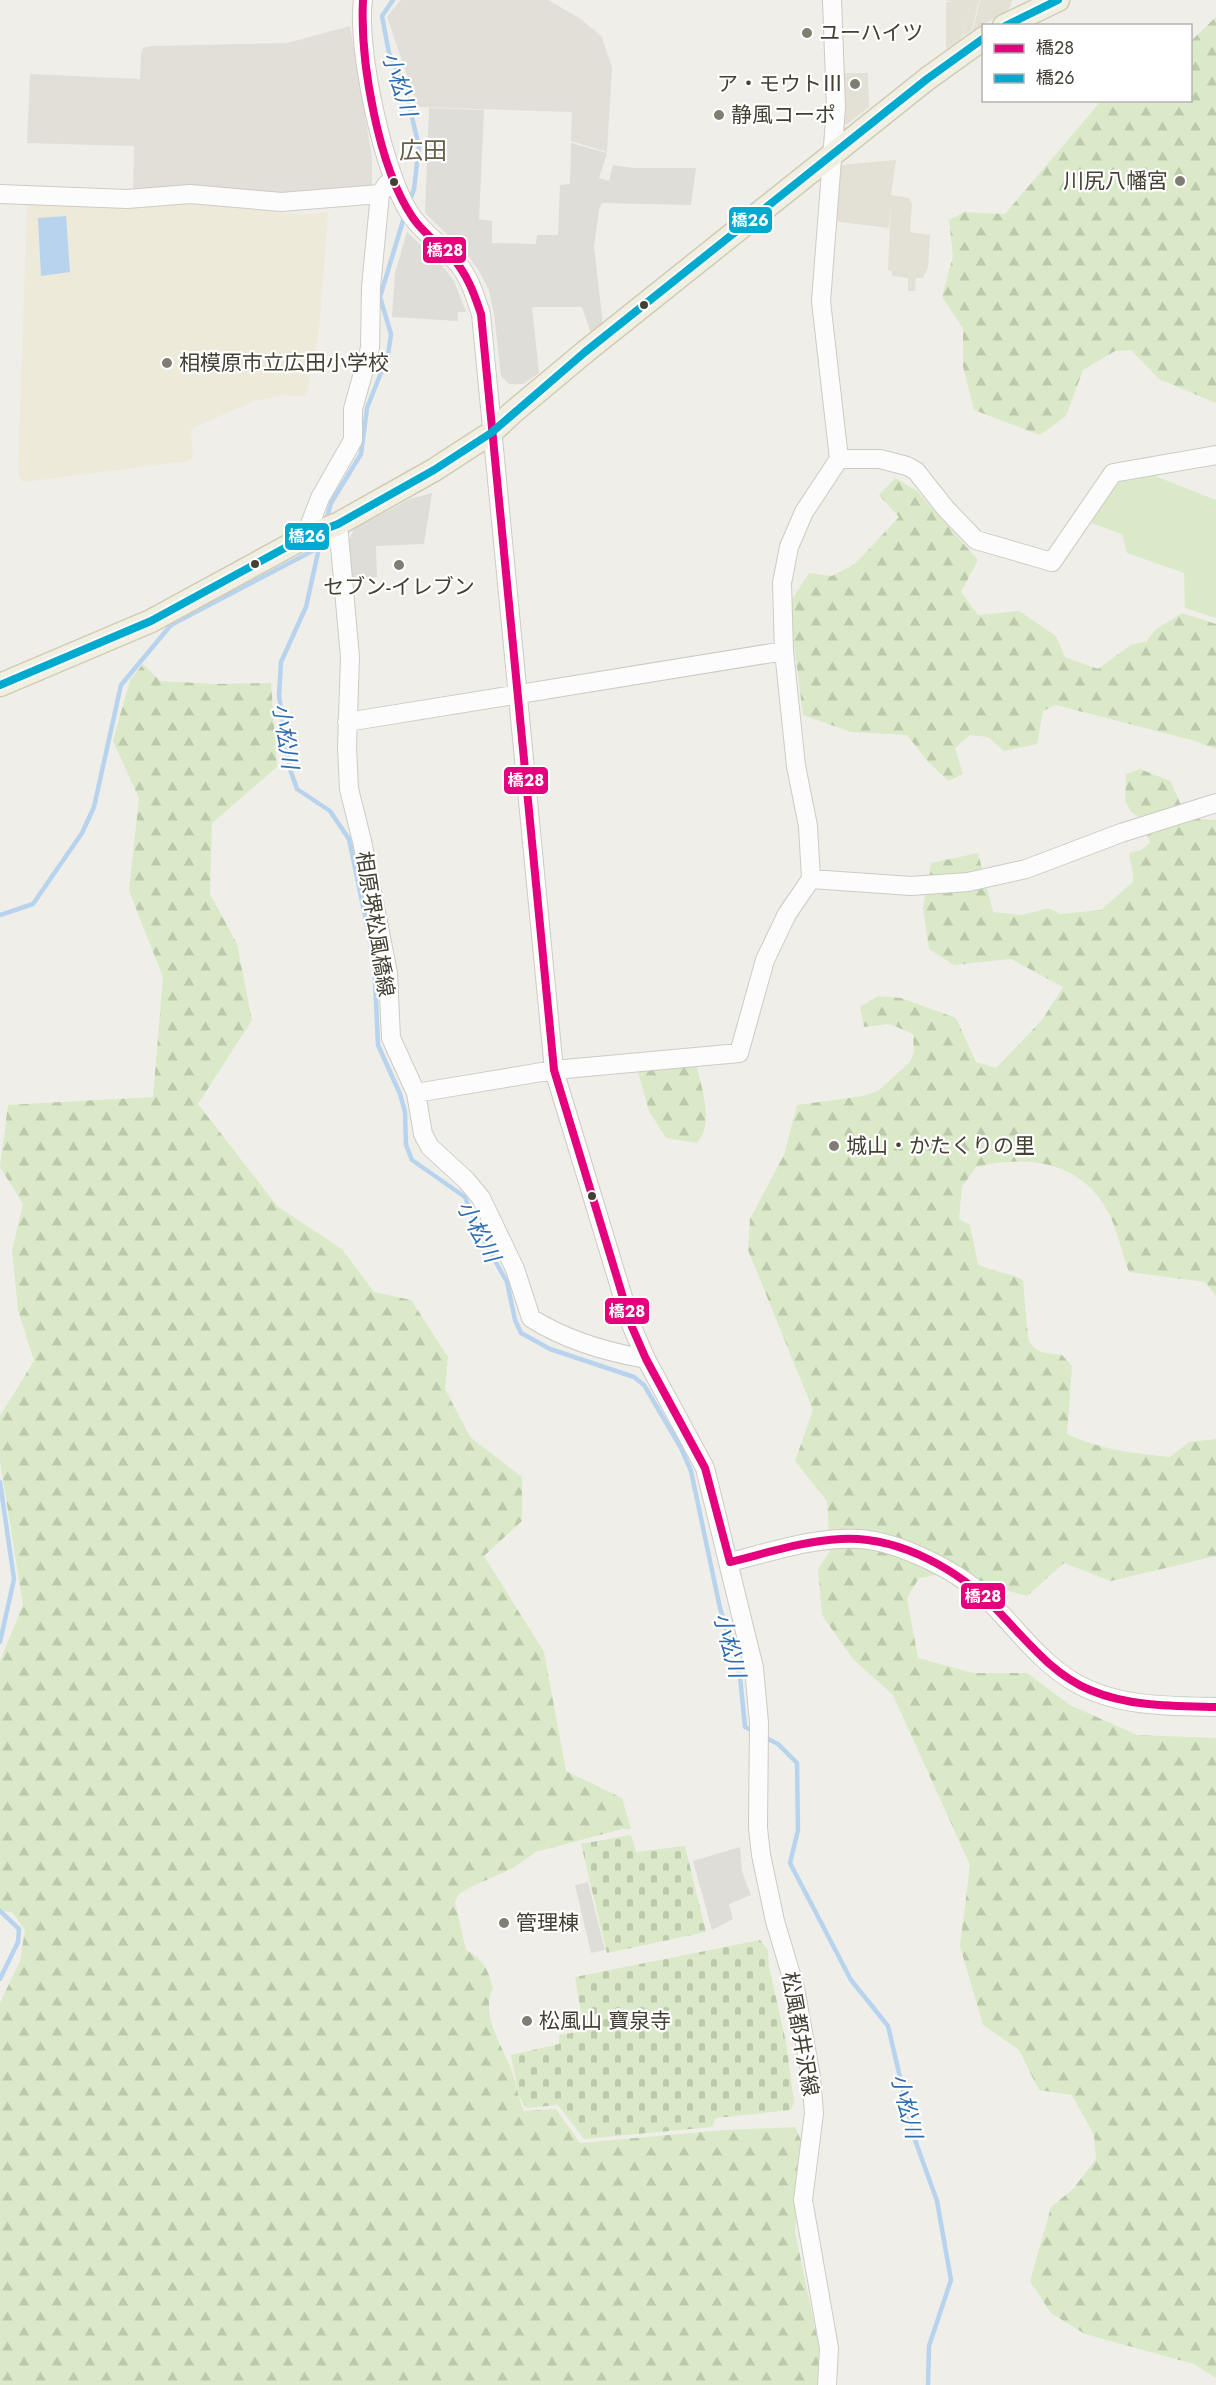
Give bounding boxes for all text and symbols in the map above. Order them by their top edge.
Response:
place label: ユーハイツ [819,18,923,48]
legend [982,24,1192,102]
marker: ユーハイツ [800,26,814,40]
text: 橋28 [1036,35,1074,61]
water label: 小松川 [375,48,426,122]
text: 橋26 [1036,65,1075,91]
place label: ア・モウトⅢ [717,69,843,99]
marker: ア・モウトⅢ [848,77,862,91]
place label: 静風コーポ [731,100,836,130]
marker: 静風コーポ [712,108,726,122]
district label: 広田 [399,133,447,168]
place label: 川尻八幡宮 [1063,166,1168,196]
marker: 川尻八幡宮 [1173,174,1187,188]
unlabelled marker [388,176,400,188]
line badge: 橋26 [728,206,773,234]
text: 橋26 [731,209,769,232]
line badge: 橋28 [422,236,467,264]
text: 橋28 [427,239,463,262]
unlabelled marker [638,299,650,311]
place label: 相模原市立広田小学校 [179,348,389,378]
marker: 相模原市立広田小学校 [160,356,174,370]
line badge: 橋26 [284,522,330,551]
text: 橋26 [288,525,326,548]
unlabelled marker [249,558,261,570]
marker: セブン-イレブン [392,558,406,572]
place label: セブン-イレブン [323,572,475,602]
water label: 小松川 [265,701,307,773]
line badge: 橋28 [503,766,549,795]
text: 橋28 [508,769,544,792]
street label: 相原堺松風橋線 [349,849,401,999]
place label: 城山・かたくりの里 [846,1131,1035,1161]
marker: 城山・かたくりの里 [827,1139,841,1153]
unlabelled marker [586,1190,598,1202]
water label: 小松川 [449,1194,510,1269]
line badge: 橋28 [604,1297,650,1325]
text: 橋28 [609,1300,645,1323]
line badge: 橋28 [960,1582,1006,1610]
text: 橋28 [965,1585,1001,1608]
water label: 小松川 [706,1609,755,1683]
place label: 管理棟 [516,1908,579,1938]
marker: 管理棟 [497,1916,511,1930]
street label: 松風都井沢線 [774,1969,826,2099]
place label: 松風山 寶泉寺 [539,2006,671,2036]
marker: 松風山 寶泉寺 [520,2014,534,2028]
water label: 小松川 [883,2070,931,2144]

